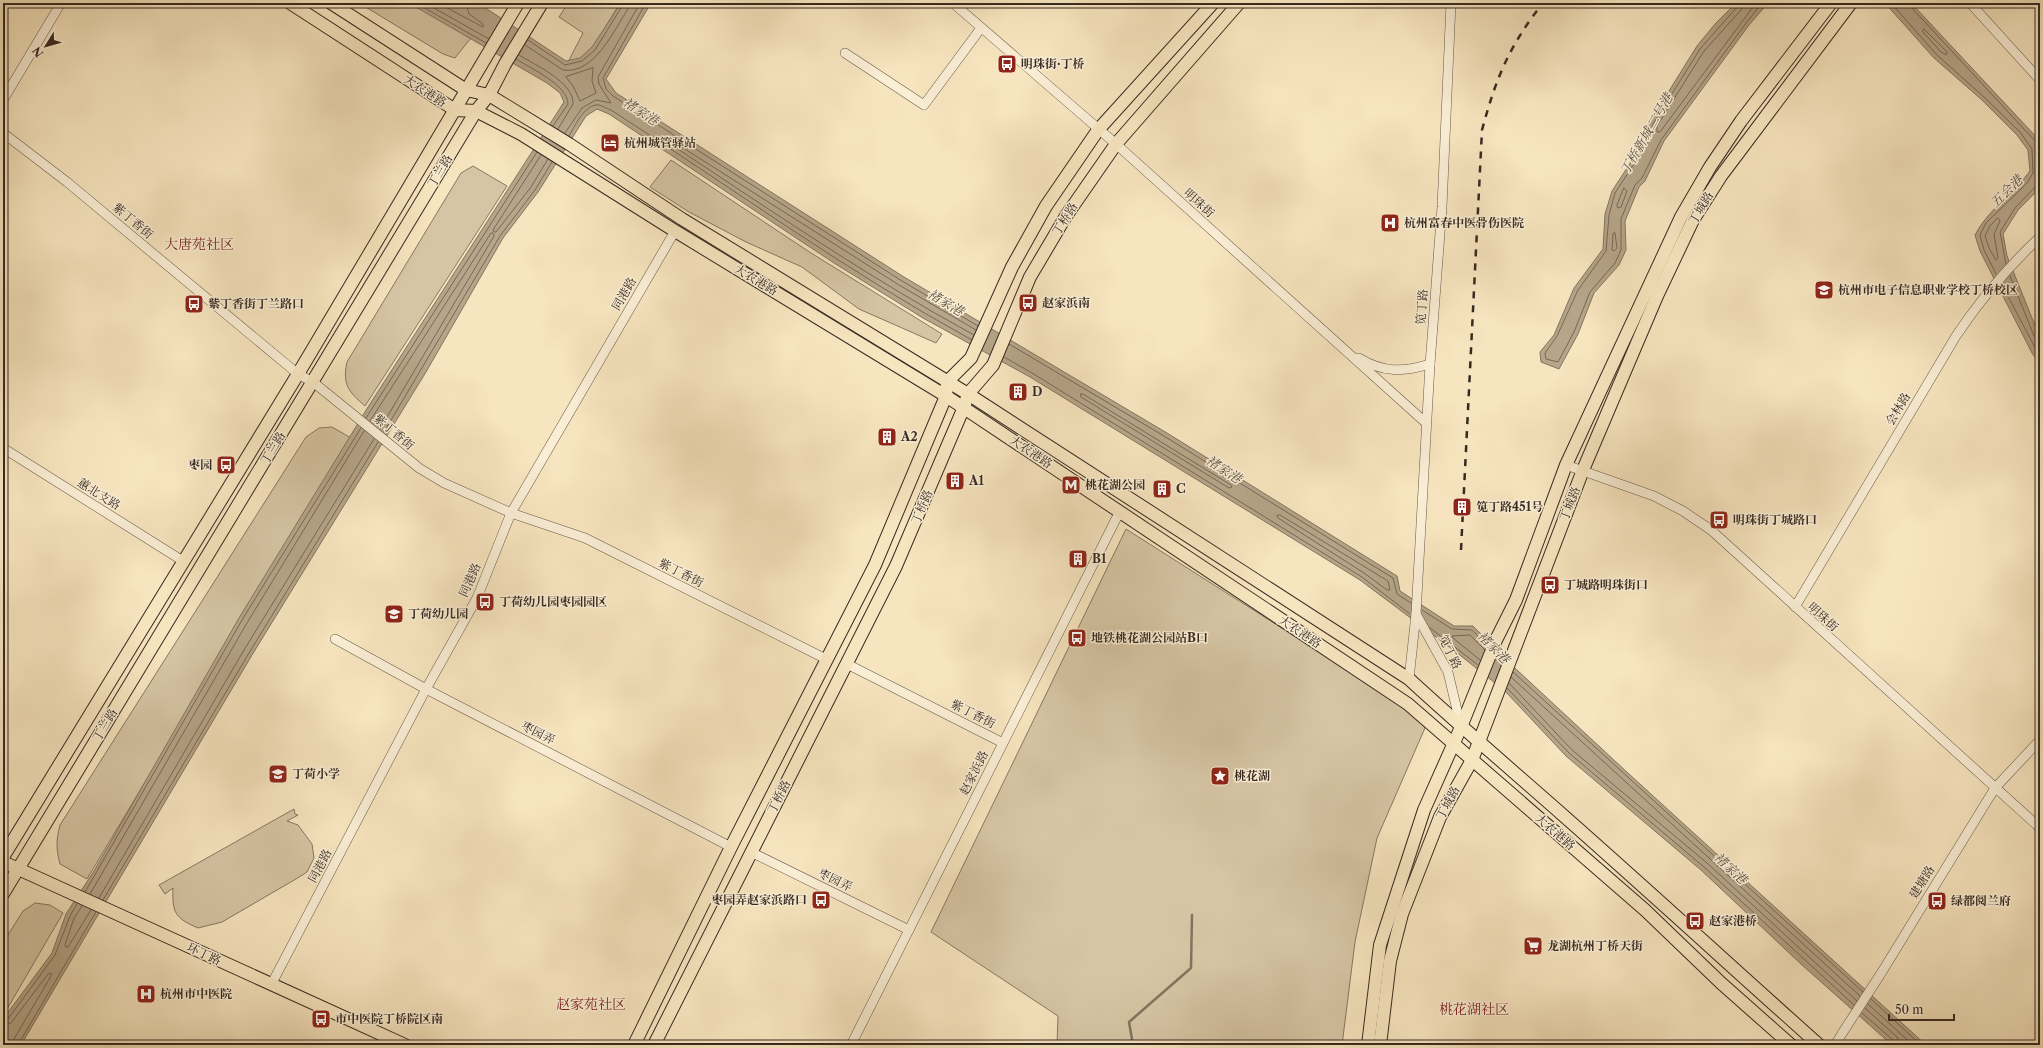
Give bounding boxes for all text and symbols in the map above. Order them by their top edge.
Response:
north arrow [26,26,66,66]
text: N [29,44,46,60]
bus stop icon: 明珠街·丁桥 [996,53,1018,75]
place label: 明珠街·丁桥 [1021,56,1085,71]
street label: 大农港路 [401,71,449,110]
water label: 丁桥新城二号港 [1616,89,1677,177]
water label: 褚家港 [620,94,663,129]
hotel icon: 杭州城管驿站 [599,132,621,154]
place label: 杭州城管驿站 [624,135,696,150]
street label: 丁兰路 [424,151,455,190]
water label: 五会港 [1986,170,2027,210]
street label: 明珠街 [1181,185,1218,221]
street label: 丁城路 [1685,188,1716,227]
street label: 紫丁香街 [110,199,157,242]
street label: 丁桥路 [1049,199,1080,238]
hospital icon: 杭州富春中医骨伤医院 [1379,212,1401,234]
place label: 杭州富春中医骨伤医院 [1404,215,1524,230]
district label: 大唐苑社区 [164,235,234,253]
street label: 大农港路 [732,261,781,298]
street label: 同港路 [608,274,639,313]
school or university icon: 杭州市电子信息职业学校丁桥校区 [1813,279,1835,301]
place label: 杭州市电子信息职业学校丁桥校区 [1838,282,2018,297]
water label: 褚家港 [925,285,969,320]
street label: 笕丁路 [1413,288,1430,325]
bus stop icon: 赵家浜南 [1017,292,1039,314]
bus stop icon: 紫丁香街丁兰路口 [183,293,205,315]
place label: 赵家浜南 [1042,295,1090,310]
place label: 紫丁香街丁兰路口 [208,296,304,311]
building icon: D [1007,381,1029,403]
place label: D [1032,384,1042,399]
street label: 会林路 [1882,389,1913,428]
street label: 紫丁香街 [371,410,418,453]
building icon: A2 [876,426,898,448]
street label: 丁兰路 [257,428,288,467]
place label: A2 [900,429,918,444]
street label: 大农港路 [1007,432,1055,471]
water label: 褚家港 [1203,452,1246,487]
bus stop icon: 枣园 [215,454,237,476]
place label: 枣园 [188,457,212,472]
building icon: A1 [944,470,966,492]
place label: A1 [968,473,985,488]
street label: 蕙北支路 [75,474,124,513]
metro station icon: 桃花湖公园 [1060,474,1082,496]
place label: 桃花湖公园 [1085,477,1145,492]
building icon: C [1151,478,1173,500]
place label: C [1176,481,1186,496]
street label: 丁城路 [1556,484,1583,523]
street label: 丁桥路 [908,487,935,526]
building icon: 笕丁路451号 [1451,496,1473,518]
place label: 笕丁路451号 [1476,499,1543,514]
bus stop icon: 明珠街丁城路口 [1708,509,1730,531]
place label: 明珠街丁城路口 [1733,512,1817,527]
building icon: B1 [1067,548,1089,570]
place label: B1 [1092,551,1107,566]
street label: 紫丁香街 [656,555,707,591]
street label: 同港路 [455,560,484,599]
bus stop icon: 丁城路明珠街口 [1539,574,1561,596]
place label: 丁城路明珠街口 [1564,577,1648,592]
bus stop icon: 丁荷幼儿园枣园园区 [474,591,496,613]
place label: 丁荷幼儿园枣园园区 [499,594,607,609]
street label: 明珠街 [1805,599,1842,635]
school or university icon: 丁荷幼儿园 [383,603,405,625]
place label: 丁荷幼儿园 [408,606,468,621]
street label: 大农港路 [1276,612,1324,651]
bus stop icon: 地铁桃花湖公园站B口 [1066,627,1088,649]
water label: 褚家港 [1475,628,1515,668]
place label: 地铁桃花湖公园站B口 [1091,630,1208,645]
street label: 笕丁路 [1436,632,1465,671]
street label: 紫丁香街 [948,696,999,732]
street label: 丁兰路 [89,705,120,744]
street label: 枣园弄 [519,718,558,747]
street label: 赵家浜路 [956,748,991,798]
school or university icon: 丁荷小学 [267,763,289,785]
place icon: 桃花湖 [1209,765,1231,787]
place label: 丁荷小学 [292,766,340,781]
place label: 桃花湖 [1234,768,1270,783]
street label: 丁桥路 [764,777,793,816]
street label: 丁城路 [1432,783,1463,822]
street label: 大农港路 [1532,810,1578,853]
street label: 同港路 [304,846,335,885]
water label: 褚家港 [1711,849,1752,889]
street label: 建塘路 [1906,862,1937,901]
street label: 枣园弄 [816,865,855,894]
bus stop icon: 枣园弄赵家浜路口 [810,889,832,911]
bus stop icon: 绿都阅兰府 [1926,890,1948,912]
place label: 枣园弄赵家浜路口 [711,892,807,907]
place label: 绿都阅兰府 [1951,893,2011,908]
bus stop icon: 赵家港桥 [1684,910,1706,932]
place label: 赵家港桥 [1709,913,1757,928]
supermarket icon: 龙湖杭州丁桥天街 [1522,935,1544,957]
place label: 龙湖杭州丁桥天街 [1547,938,1643,953]
street label: 环丁路 [185,939,224,968]
hospital icon: 杭州市中医院 [135,983,157,1005]
place label: 杭州市中医院 [160,986,232,1001]
district label: 赵家苑社区 [556,995,626,1013]
scale bar [1889,996,1954,1022]
district label: 桃花湖社区 [1439,1000,1509,1018]
text: 50 m [1895,1002,1924,1017]
bus stop icon: 市中医院丁桥院区南 [310,1008,332,1030]
place label: 市中医院丁桥院区南 [335,1011,443,1026]

